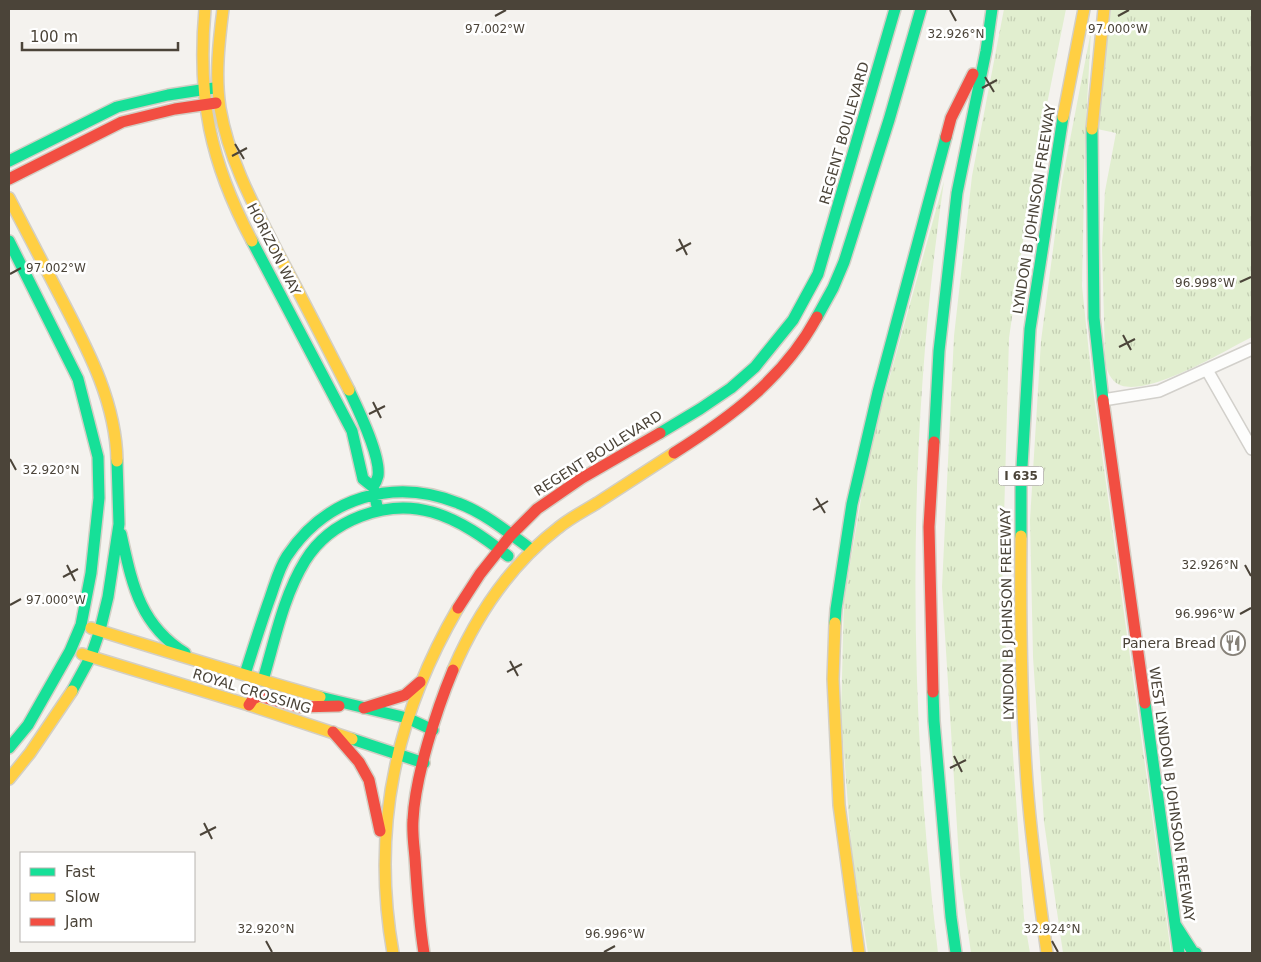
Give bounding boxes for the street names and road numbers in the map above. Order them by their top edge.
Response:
street label: REGENT BOULEVARD [816,60,872,206]
street label: LYNDON B JOHNSON FREEWAY [1009,102,1059,315]
street label: HORIZON WAY [244,200,304,298]
street label: REGENT BOULEVARD [531,407,665,499]
road number: I 635 [998,466,1044,486]
street label: LYNDON B JOHNSON FREEWAY [997,507,1017,720]
street label: ROYAL CROSSING [191,665,313,717]
street label: WEST LYNDON B JOHNSON FREEWAY [1146,666,1198,923]

